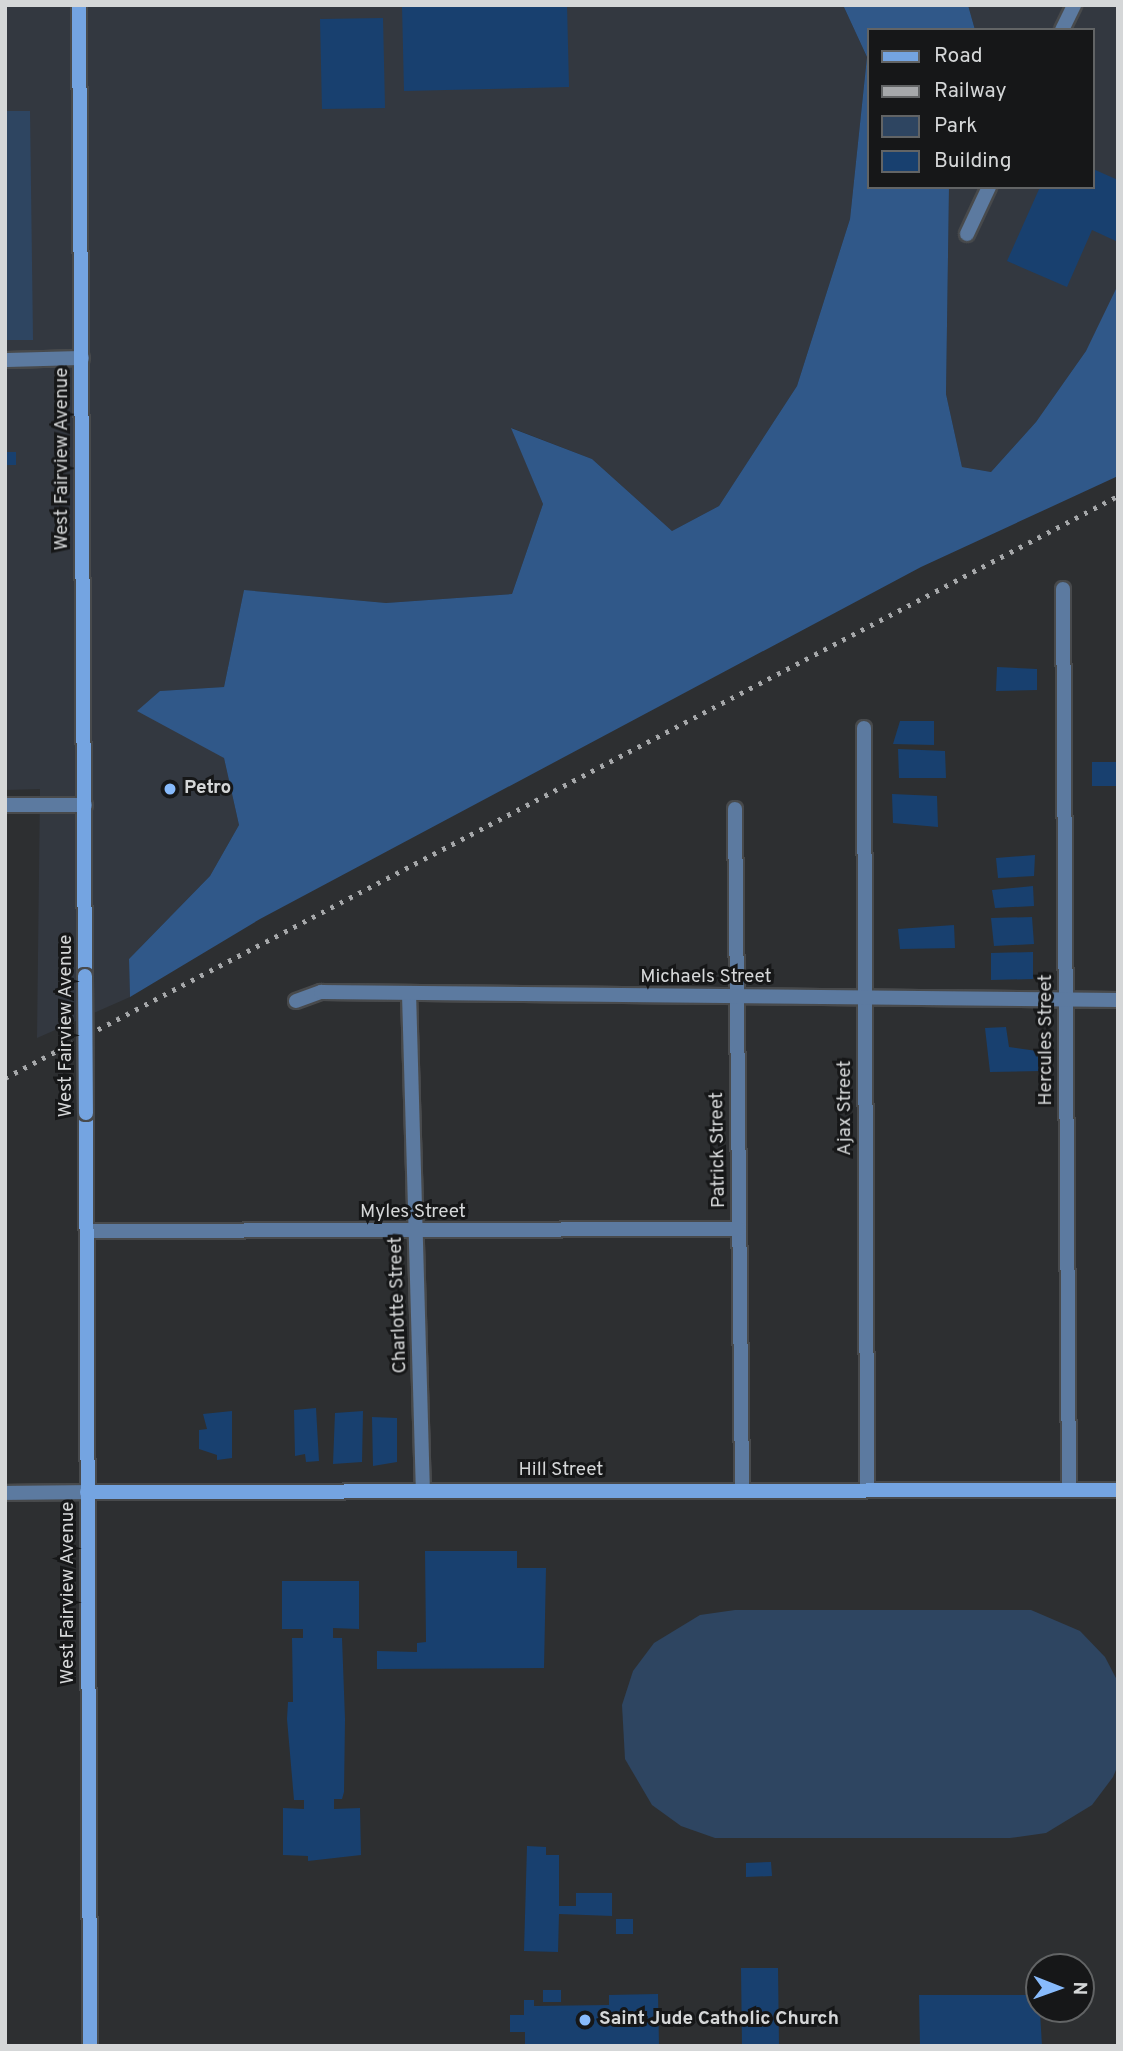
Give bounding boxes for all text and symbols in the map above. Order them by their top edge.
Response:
legend [867,28,1095,189]
text: Road [934,43,983,70]
text: Railway [934,78,1007,105]
text: Park [934,113,977,140]
text: Building [934,148,1012,175]
street label: West Fairview Avenue [52,367,74,551]
place label: Petro [184,778,231,800]
marker: Petro [162,781,178,797]
street label: West Fairview Avenue [56,934,78,1118]
street label: Michaels Street [640,967,772,989]
street label: Hercules Street [1036,974,1058,1106]
street label: Ajax Street [835,1060,857,1156]
street label: Patrick Street [707,1092,731,1208]
street label: Myles Street [360,1202,466,1224]
street label: Charlotte Street [385,1236,413,1374]
street label: Hill Street [519,1460,603,1482]
street label: West Fairview Avenue [58,1501,80,1685]
north arrow [1025,1953,1095,2023]
text: N [1067,1981,1091,1995]
place label: Saint Jude Catholic Church [599,2009,839,2031]
marker: Saint Jude Catholic Church [577,2012,593,2028]

